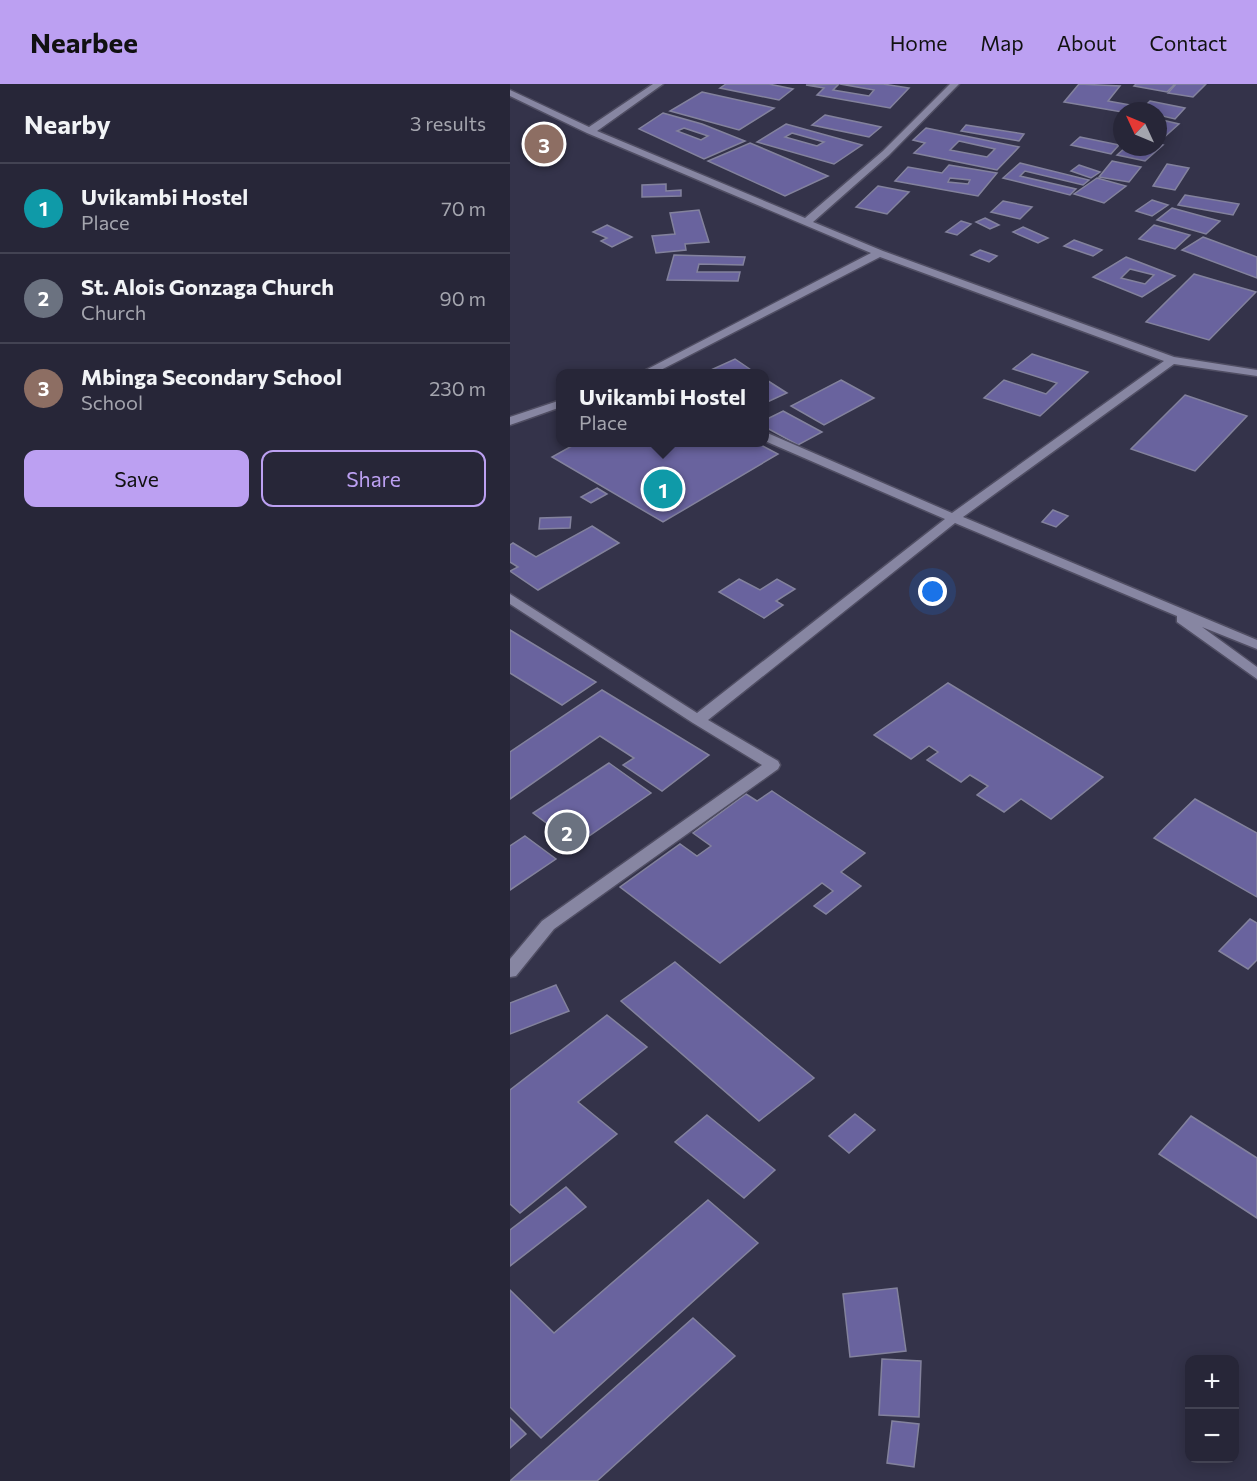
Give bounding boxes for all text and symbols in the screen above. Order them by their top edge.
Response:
text: Nearbee [30,25,138,59]
text: Home [890,30,947,55]
text: Map [980,30,1024,55]
text: About [1057,30,1116,55]
text: Contact [1149,30,1227,55]
north arrow [1113,102,1167,156]
text: Nearby [24,108,111,139]
text: 3 results [410,111,486,135]
pin: 3 [525,122,564,166]
text: Uvikambi Hostel [81,183,248,210]
text: 1 [39,196,48,220]
text: 70 m [441,196,486,220]
text: Place [81,210,130,234]
text: St. Alois Gonzaga Church [81,273,334,300]
text: 2 [38,286,49,310]
text: 90 m [440,286,486,310]
text: Church [81,300,146,324]
text: Mbinga Secondary School [81,363,342,390]
popup [556,369,769,447]
text: 3 [38,376,49,400]
text: 230 m [429,376,486,400]
text: Uvikambi Hostel [579,383,746,410]
text: School [81,390,143,414]
text: Place [579,410,627,434]
button: Save [24,450,249,507]
button: Share [261,450,486,507]
pin: 1 [644,466,682,512]
your location [918,577,947,606]
pin: 2 [548,810,586,855]
map controls [1185,1355,1239,1463]
button: + [1185,1355,1239,1409]
button: − [1185,1409,1239,1463]

